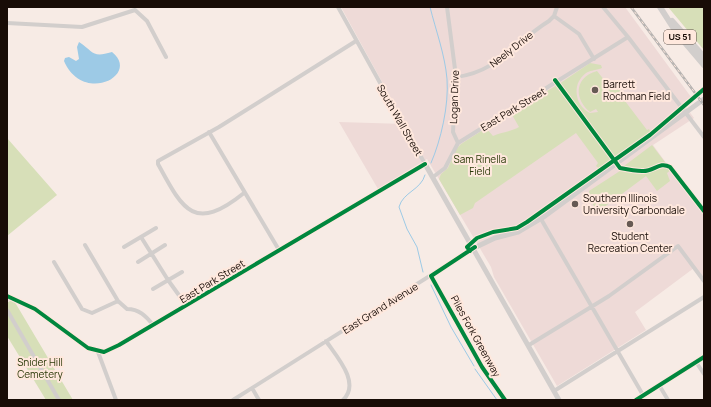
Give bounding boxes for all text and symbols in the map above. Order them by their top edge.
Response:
street label: Neely Drive [486,28,536,70]
road number: US 51 [664,30,696,44]
street label: Logan Drive [446,70,462,124]
place label: Barrett Rochman Field [603,77,670,103]
street label: South Wall Street [374,82,426,158]
street label: East Park Street [478,84,548,134]
marker: Barrett Rochman Field [590,85,600,95]
park label: Sam Rinella Field [454,152,506,178]
place label: Southern Illinois University Carbondale [583,191,685,217]
marker: Southern Illinois University Carbondale [570,199,580,209]
marker: Student Recreation Center [625,219,635,229]
place label: Student Recreation Center [588,229,673,255]
street label: East Park Street [177,256,247,306]
street label: East Grand Avenue [340,279,421,337]
street label: Piles Fork Greenway [448,293,505,380]
park label: Snider Hill Cemetery [17,355,64,381]

